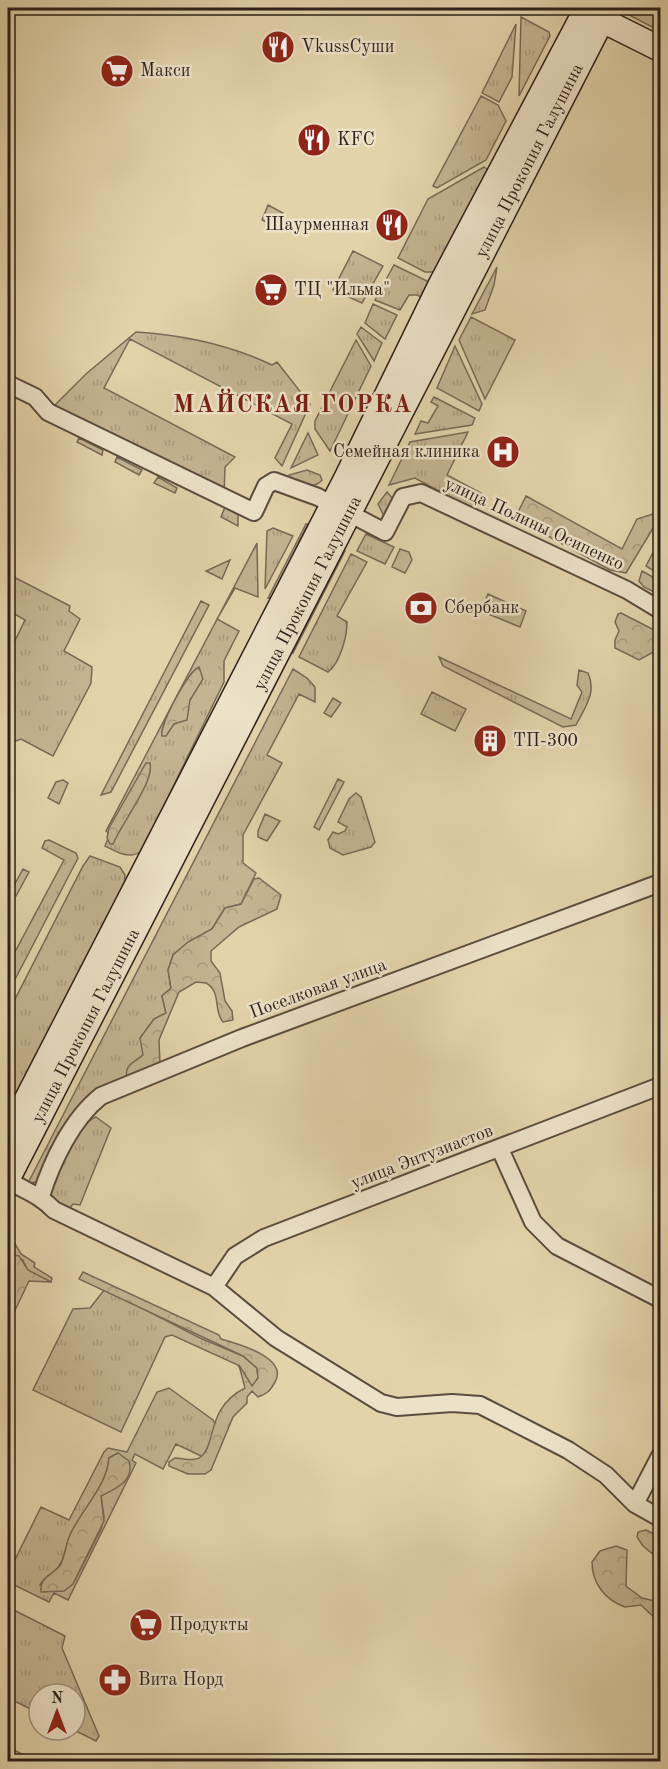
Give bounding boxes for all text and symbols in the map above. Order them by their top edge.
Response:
restaurant icon: VkussСуши [260,29,296,65]
place label: VkussСуши [301,38,395,56]
supermarket icon: Макси [99,53,135,89]
street label: улица Прокопия Галушина [472,61,587,261]
place label: Макси [140,62,191,80]
restaurant icon: KFC [296,122,332,158]
place label: KFC [337,131,375,149]
restaurant icon: Шаурменная [374,207,410,243]
place label: Шаурменная [265,216,369,234]
supermarket icon: ТЦ "Ильма" [253,272,289,308]
place label: ТЦ "Ильма" [294,281,390,299]
district label: МАЙСКАЯ ГОРКА [173,388,413,418]
hospital icon: Семейная клиника [485,434,521,470]
place label: Семейная клиника [333,443,480,461]
street label: улица Полины Осипенко [441,474,627,574]
street label: улица Прокопия Галушина [251,493,365,694]
bank icon: Сбербанк [403,590,439,626]
place label: Сбербанк [444,599,519,617]
building icon: ТП-300 [472,723,508,759]
place label: ТП-300 [513,732,578,750]
street label: улица Прокопия Галушина [29,926,143,1126]
street label: Поселковая улица [247,956,389,1022]
street label: улица Энтузиастов [348,1122,496,1192]
supermarket icon: Продукты [128,1607,164,1643]
place label: Продукты [169,1616,249,1634]
pharmacy icon: Вита Норд [97,1662,133,1698]
place label: Вита Норд [138,1671,223,1689]
north arrow [27,1682,87,1742]
text: N [51,1691,64,1707]

